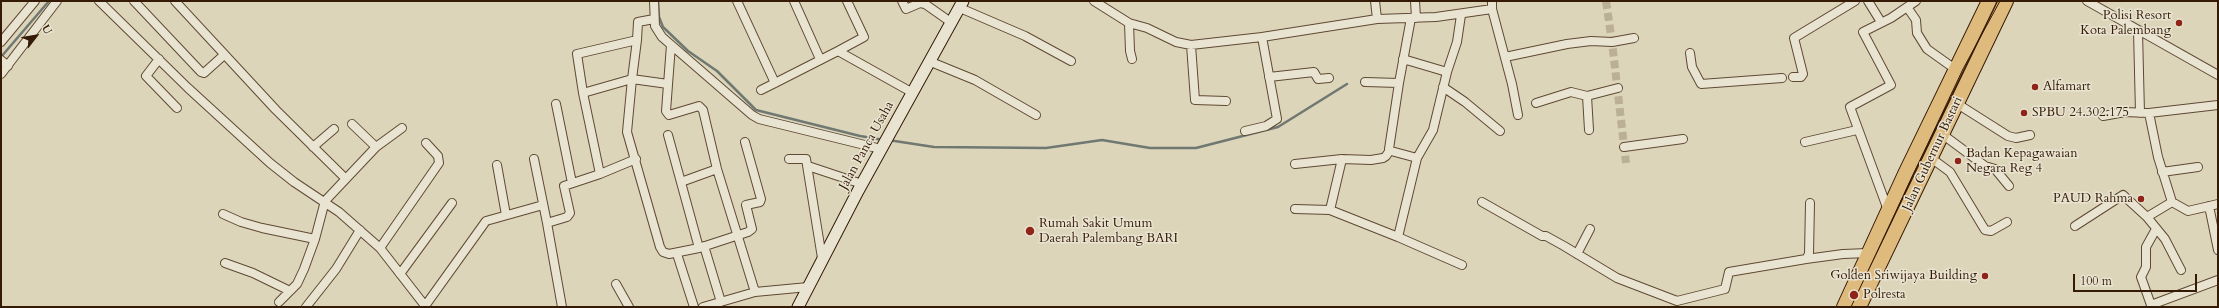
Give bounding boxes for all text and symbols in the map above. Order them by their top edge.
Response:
place label: Polisi Resort Kota Palembang [2080,8,2171,39]
north arrow [16,16,56,56]
marker: Polisi Resort Kota Palembang [2174,18,2184,28]
text: U [38,22,55,37]
place label: Alfamart [2043,79,2091,95]
marker: Alfamart [2030,82,2040,92]
street label: Jalan Gubernur Bastari [1900,94,1966,214]
street label: Jalan Panca Usaha [836,99,898,193]
place label: SPBU 24.302.175 [2032,105,2129,121]
marker: SPBU 24.302.175 [2019,108,2029,118]
place label: Badan Kepagawaian Negara Reg 4 [1966,146,2078,177]
marker: Badan Kepagawaian Negara Reg 4 [1953,156,1963,166]
place label: PAUD Rahma [2053,191,2133,207]
marker: PAUD Rahma [2136,194,2146,204]
place label: Rumah Sakit Umum Daerah Palembang BARI [1039,216,1178,247]
marker: Rumah Sakit Umum Daerah Palembang BARI [1024,225,1036,237]
scale bar [2075,266,2199,292]
place label: Golden Sriwijaya Building [1830,268,1977,284]
marker: Golden Sriwijaya Building [1980,271,1990,281]
text: 100 m [2080,273,2112,289]
place label: Polresta [1863,287,1906,303]
marker: Polresta [1848,289,1860,301]

